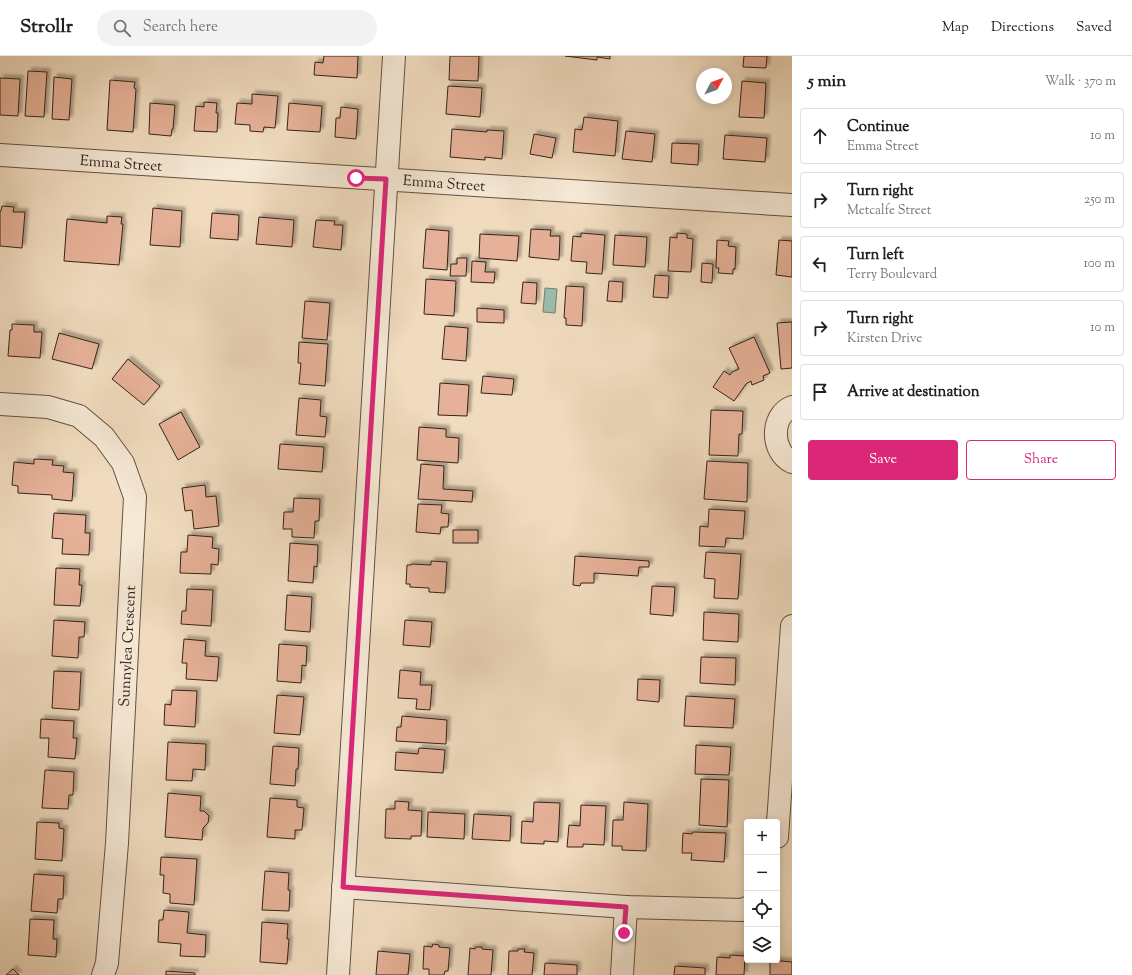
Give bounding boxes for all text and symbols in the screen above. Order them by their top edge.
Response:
search box [97,10,377,46]
text: Strollr [20,14,73,41]
icon: search [111,17,133,39]
text: Search here [143,17,218,38]
text: Map [942,18,969,38]
text: Directions [991,18,1054,38]
text: Saved [1076,18,1112,38]
north arrow [696,68,732,104]
text: 5 min [808,70,846,94]
text: Walk · 370 m [1045,73,1116,91]
text: Continue [847,117,909,138]
icon: ahead [809,125,831,147]
text: 10 m [1090,127,1115,145]
text: Emma Street [847,138,919,156]
street label: Emma Street [79,151,163,178]
route start [347,169,365,187]
street label: Emma Street [402,171,486,198]
text: Turn right [847,181,913,202]
icon: right [809,189,831,211]
text: 250 m [1084,191,1115,209]
text: Metcalfe Street [847,202,931,220]
text: Turn left [847,245,904,266]
icon: left [809,253,831,275]
text: 100 m [1083,255,1115,273]
text: Terry Boulevard [847,266,937,284]
text: Turn right [847,309,913,330]
icon: right [809,317,831,339]
text: 10 m [1090,319,1115,337]
text: Kirsten Drive [847,330,922,348]
icon: arrive [809,381,831,403]
text: Arrive at destination [847,382,980,403]
button: Save [808,440,958,480]
button: Share [966,440,1116,480]
street label: Sunnylea Crescent [115,585,142,707]
map controls [744,819,780,963]
button: + [744,819,780,855]
button: − [744,855,780,891]
button: locate [744,891,780,927]
route end [615,924,633,942]
button: layers [744,927,780,963]

